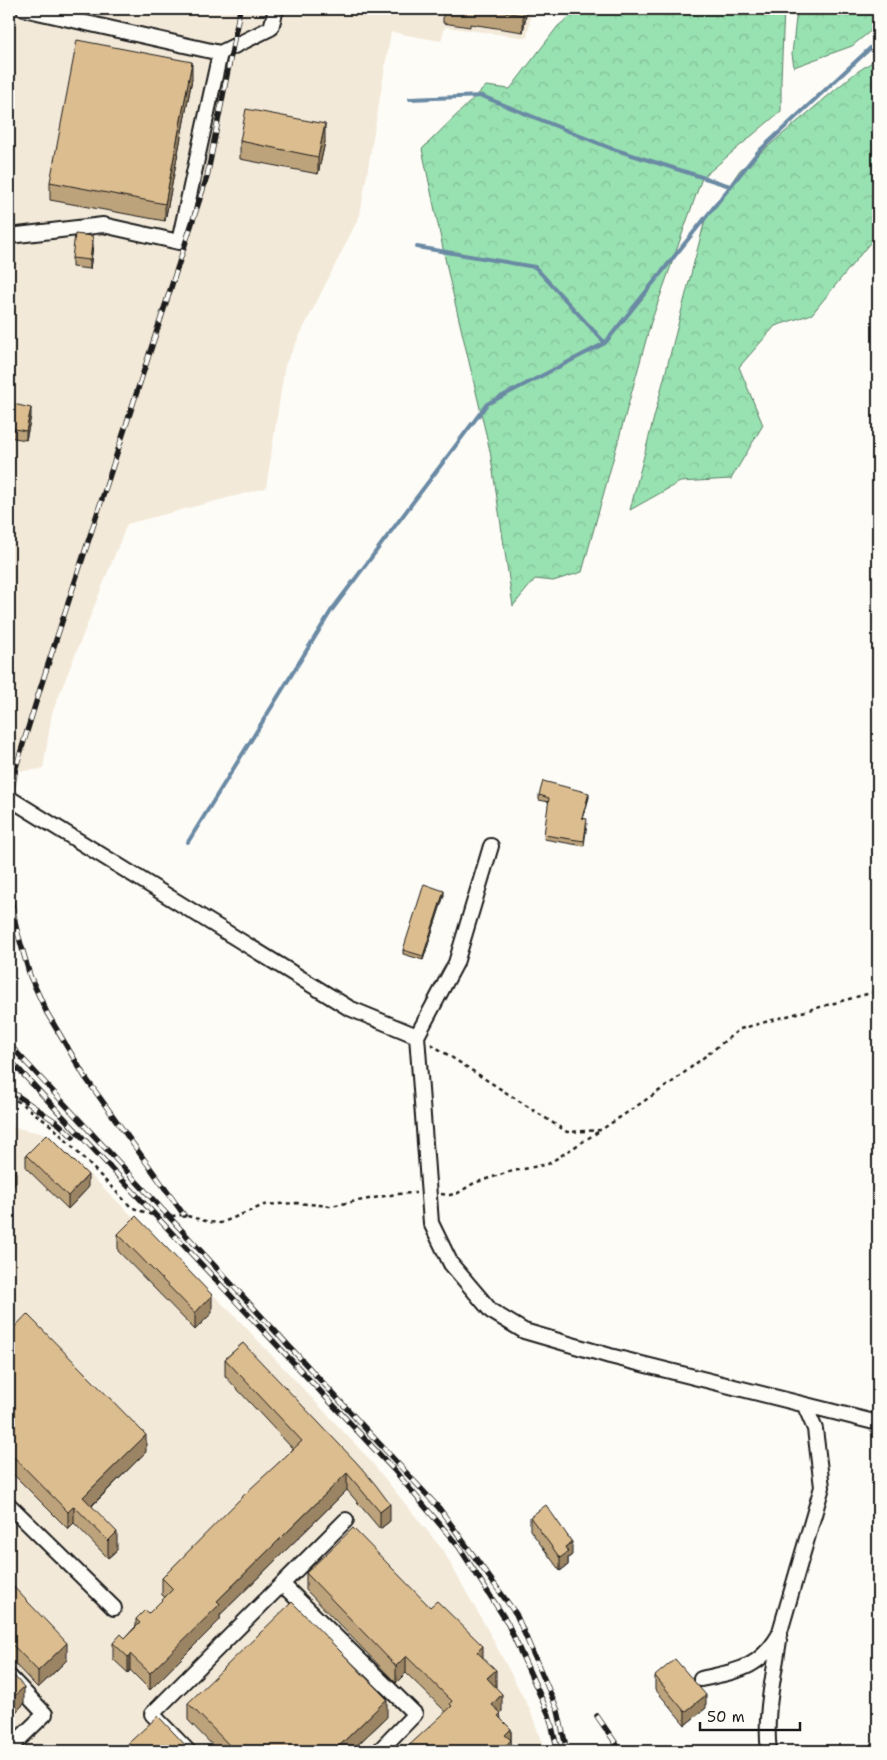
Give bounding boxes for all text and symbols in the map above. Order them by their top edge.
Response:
scale bar [700,1700,800,1732]
text: 50 m [707,1707,745,1727]

